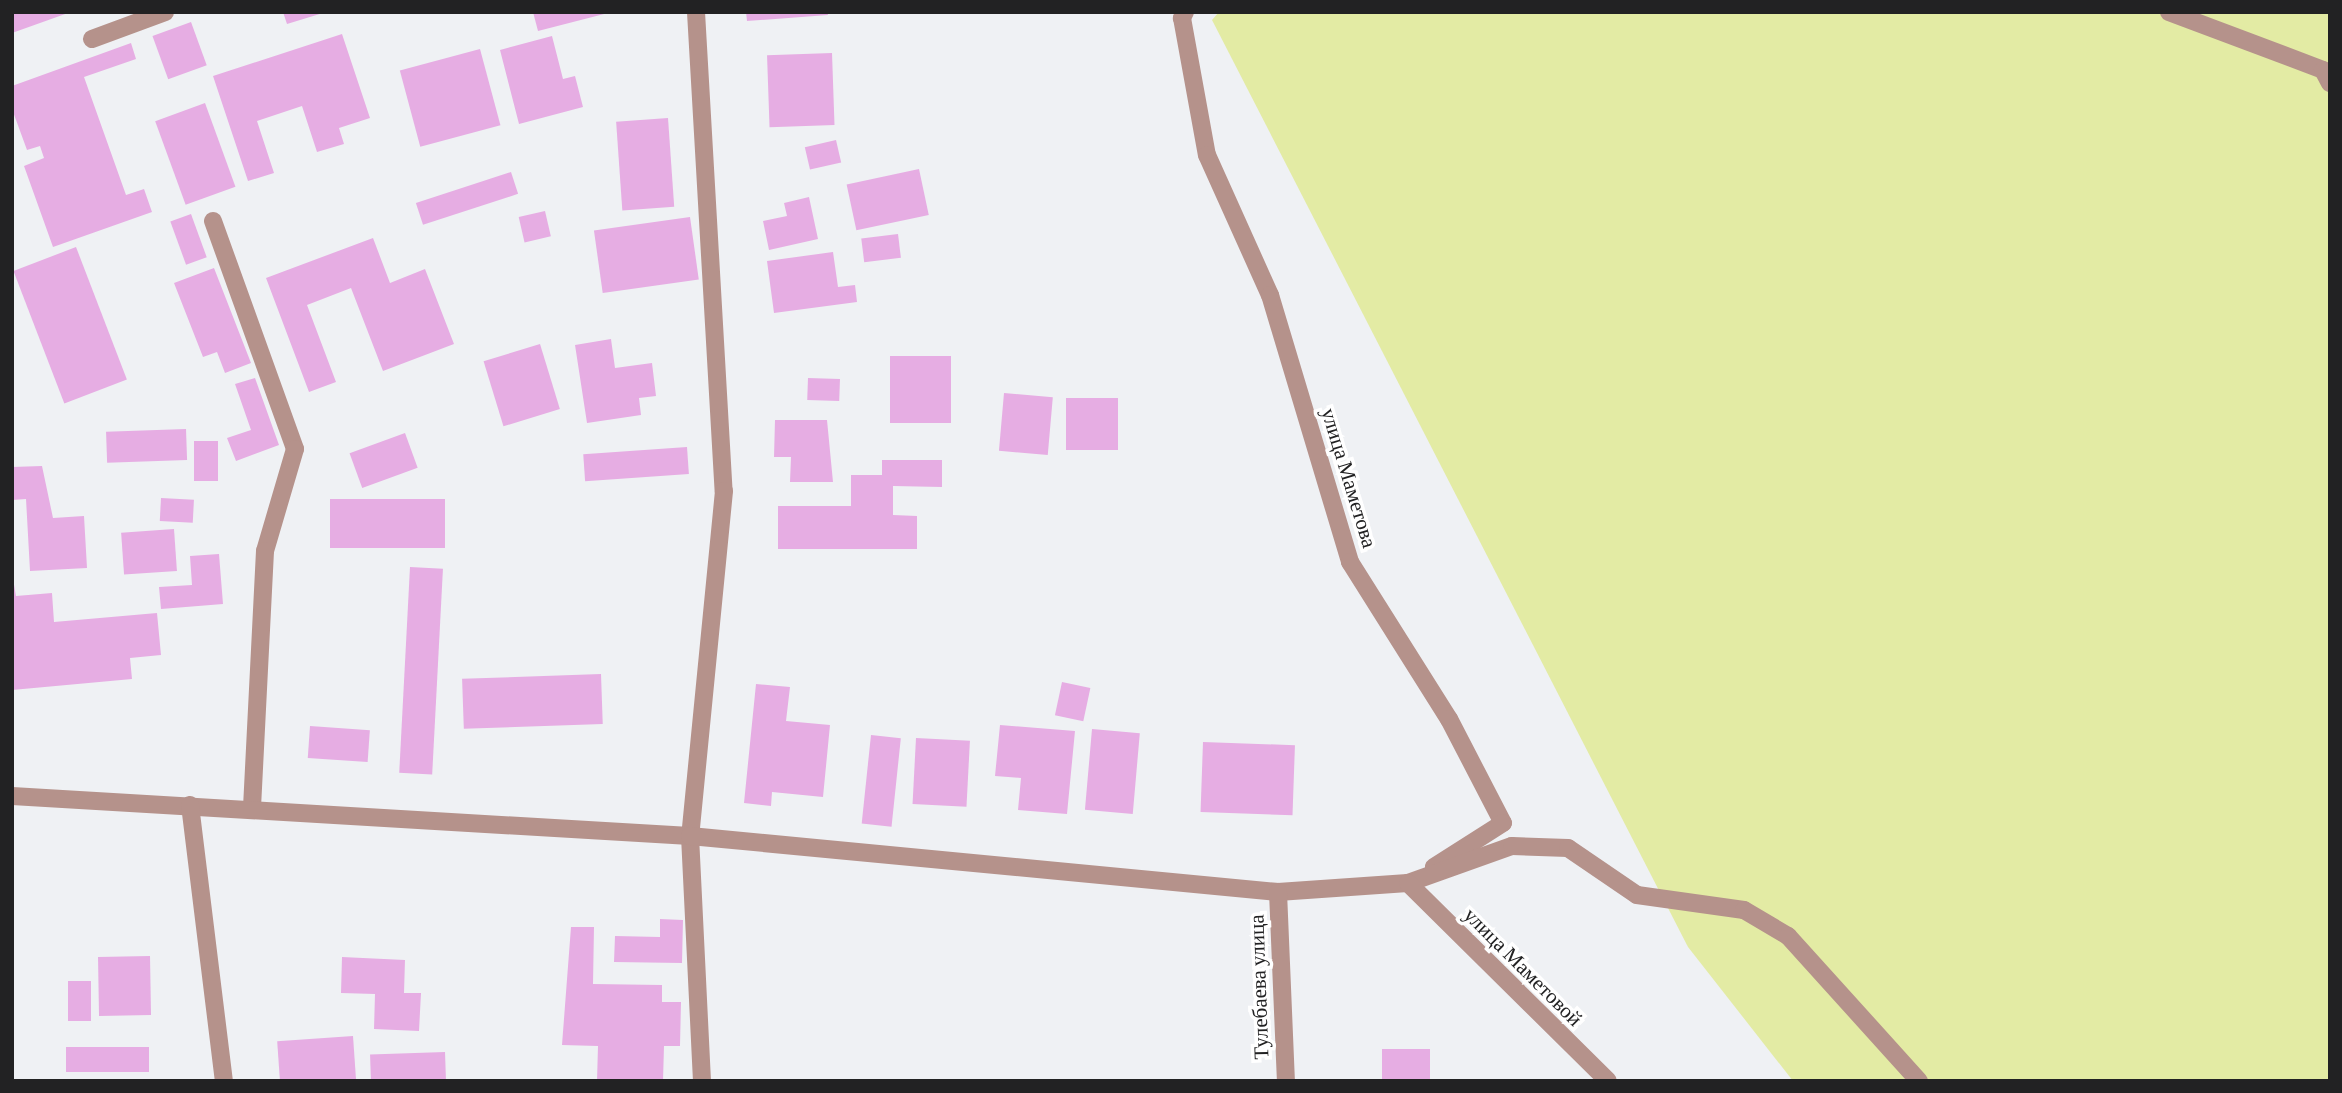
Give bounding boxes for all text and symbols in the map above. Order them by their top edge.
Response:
street label: улица Маметова [1316,405,1382,551]
street label: улица Маметовой [1458,902,1588,1032]
street label: Тулебаева улица [1244,914,1274,1060]

